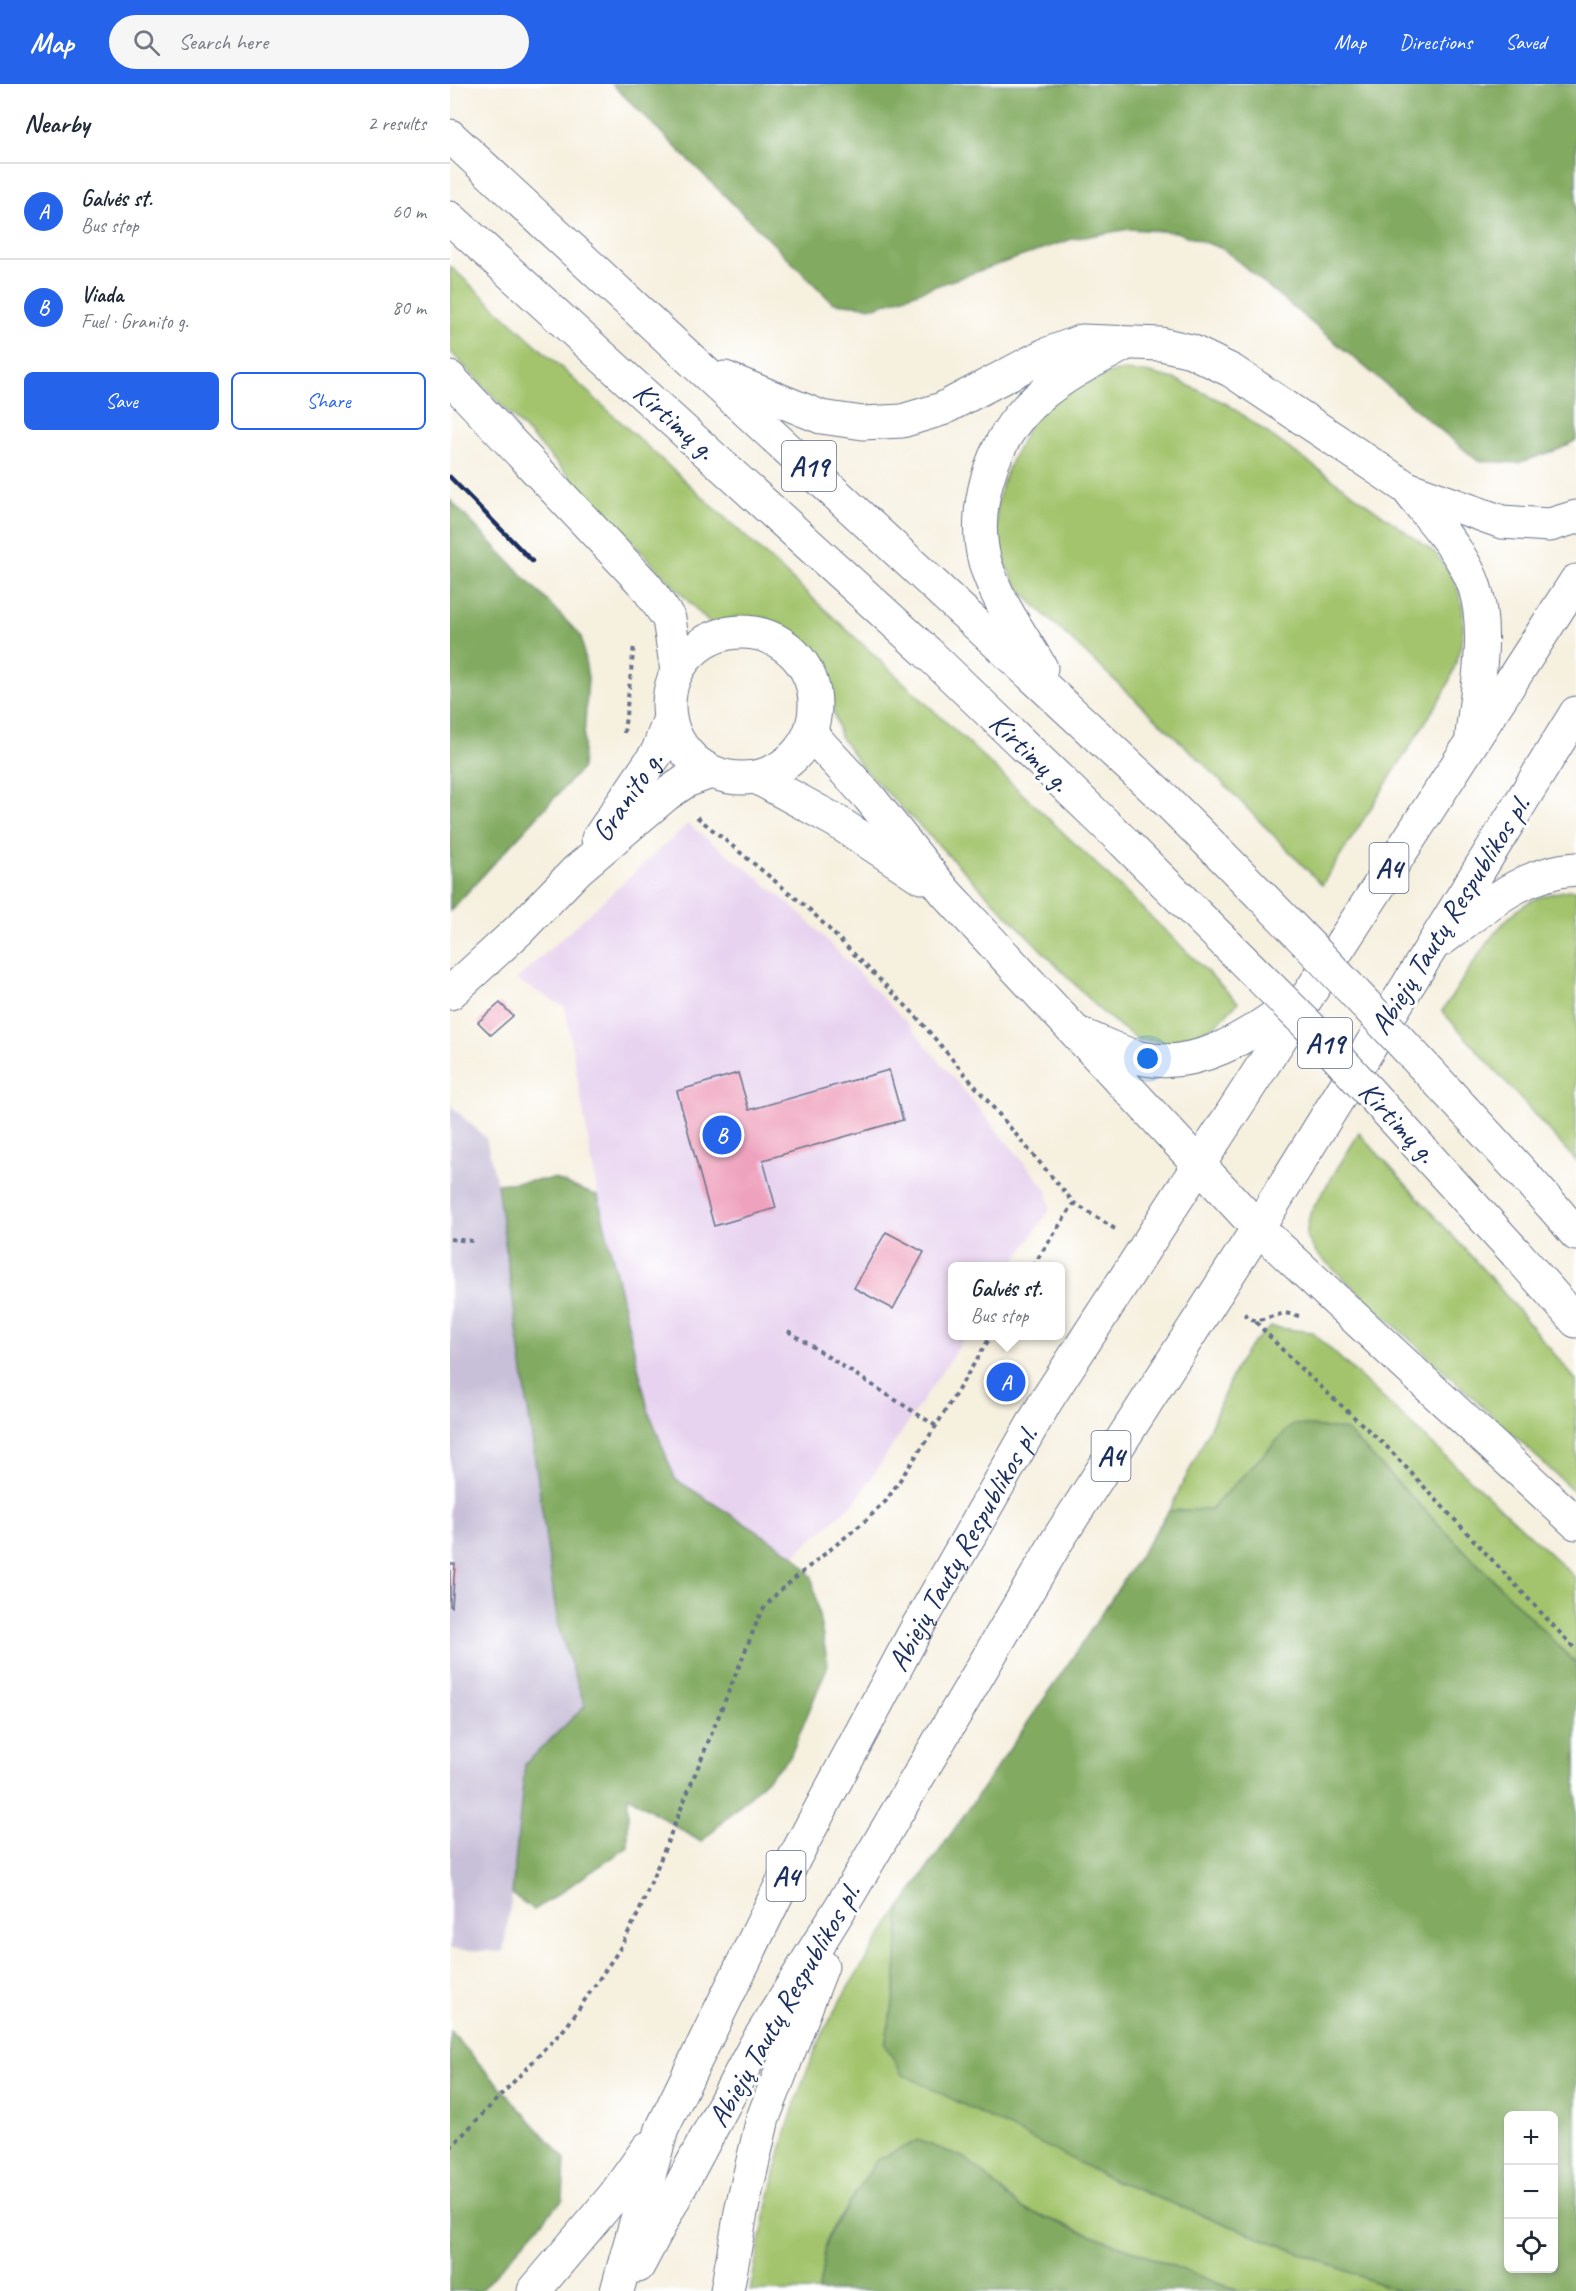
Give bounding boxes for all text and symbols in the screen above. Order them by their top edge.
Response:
search box [109,15,529,69]
text: Map [30,25,73,60]
icon: search [130,26,163,59]
text: Search here [178,28,268,56]
text: Map [1334,29,1366,55]
text: Directions [1399,29,1472,55]
text: Saved [1505,29,1546,55]
text: Nearby [24,107,89,140]
text: 2 results [367,111,426,136]
text: Galvės st. [81,185,152,213]
text: A [38,199,49,224]
text: 60 m [392,199,426,224]
text: Bus stop [81,213,139,238]
text: Viada [81,281,123,309]
text: B [38,295,49,320]
text: 80 m [392,295,426,320]
text: Fuel · Granito g. [81,309,188,334]
button: Save [24,372,219,430]
button: Share [231,372,426,430]
street label: Kirtimų g. [626,374,725,468]
road number: A19 [782,441,836,491]
street label: Kirtimų g. [981,704,1079,800]
street label: Granito g. [583,743,672,849]
street label: Abiejų Tautų Respublikos pl. [1361,788,1539,1042]
road number: A4 [1370,843,1408,893]
road number: A19 [1298,1018,1352,1068]
your location [1133,1044,1162,1073]
street label: Kirtimų g. [1350,1073,1446,1171]
pin: B [702,1112,742,1158]
popup [948,1262,1065,1340]
text: Galvės st. [971,1275,1042,1303]
text: Bus stop [971,1303,1028,1328]
pin: A [986,1360,1026,1404]
street label: Abiejų Tautų Respublikos pl. [879,1419,1047,1677]
road number: A4 [1092,1431,1130,1481]
road number: A4 [766,1851,806,1901]
street label: Abiejų Tautų Respublikos pl. [699,1876,869,2134]
map controls [1504,2111,1558,2273]
button: + [1504,2111,1558,2165]
button: − [1504,2165,1558,2219]
button: locate [1504,2219,1558,2273]

